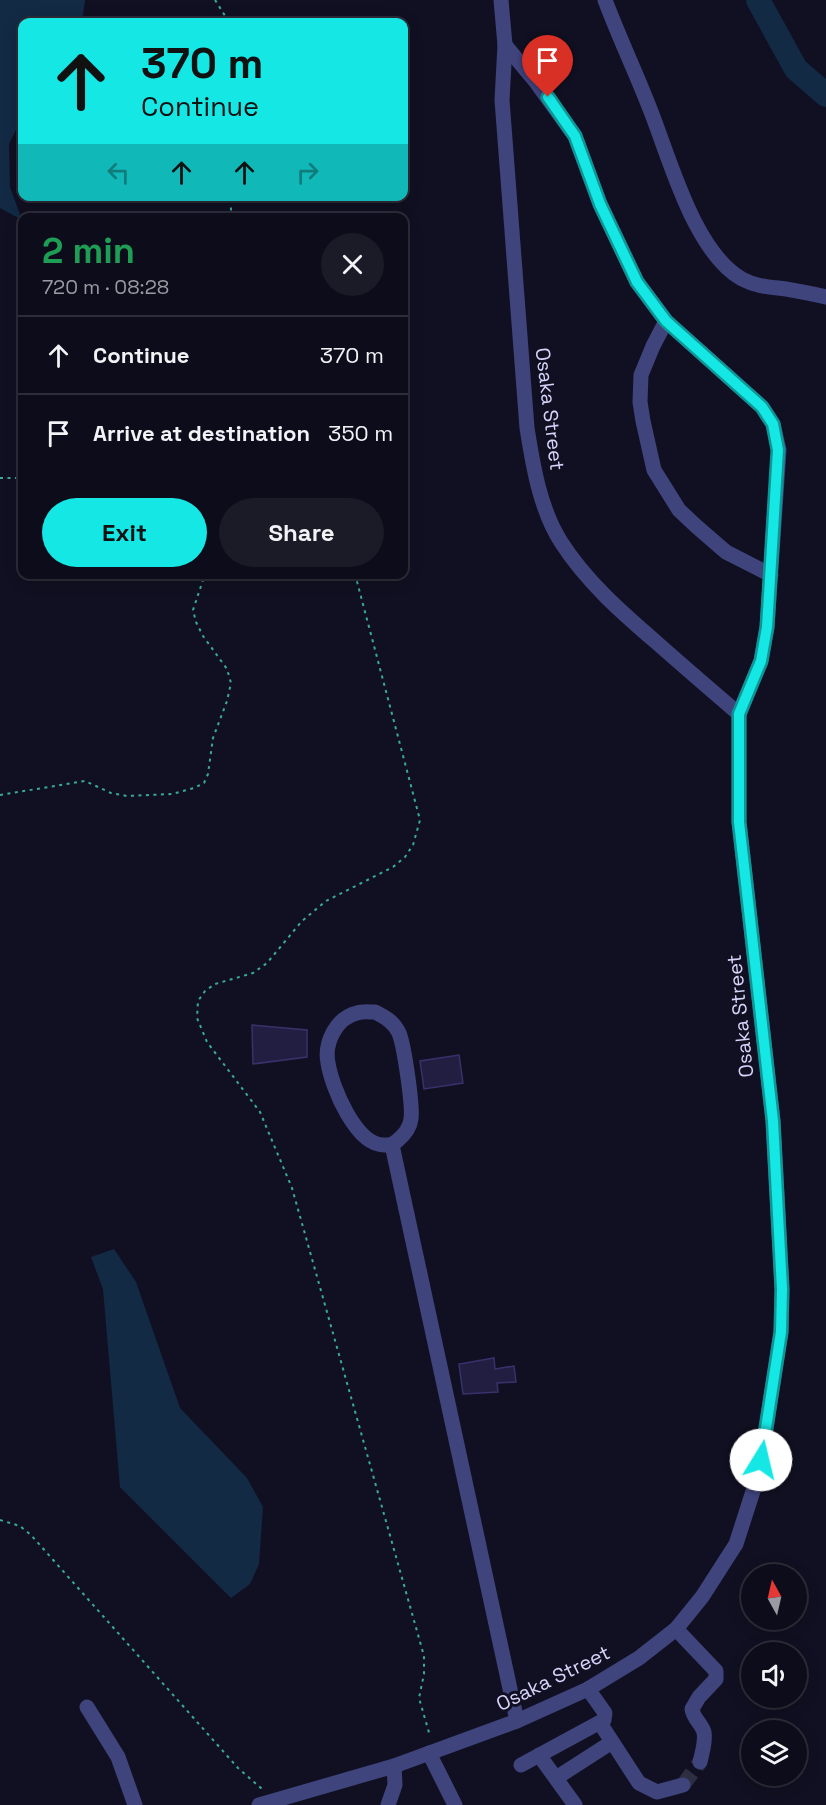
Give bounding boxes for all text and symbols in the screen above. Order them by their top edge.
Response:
pin [522,35,573,97]
text: 370 m [141,37,263,90]
icon: ahead [42,42,120,120]
icon: arrive [531,44,564,77]
text: Continue [141,89,259,124]
icon: left [102,156,135,189]
icon: ahead [165,156,198,189]
icon: ahead [228,156,261,189]
icon: right [291,156,324,189]
text: 2 min [42,228,135,274]
button: close [321,233,384,296]
text: 720 m · 08:28 [42,274,169,300]
icon: ahead [42,339,75,372]
text: Continue [93,341,189,369]
text: 370 m [320,341,384,369]
street label: Osaka Street [530,346,570,472]
icon: arrive [42,417,75,450]
text: Arrive at destination [93,419,310,447]
text: 350 m [328,419,393,447]
button: Exit [42,498,207,567]
button: Share [219,498,384,567]
street label: Osaka Street [721,953,759,1079]
position arrow [729,1428,793,1492]
north arrow [741,1564,807,1630]
map controls [741,1564,807,1786]
street label: Osaka Street [492,1639,614,1717]
button: sound [741,1642,807,1708]
button: layers [741,1720,807,1786]

